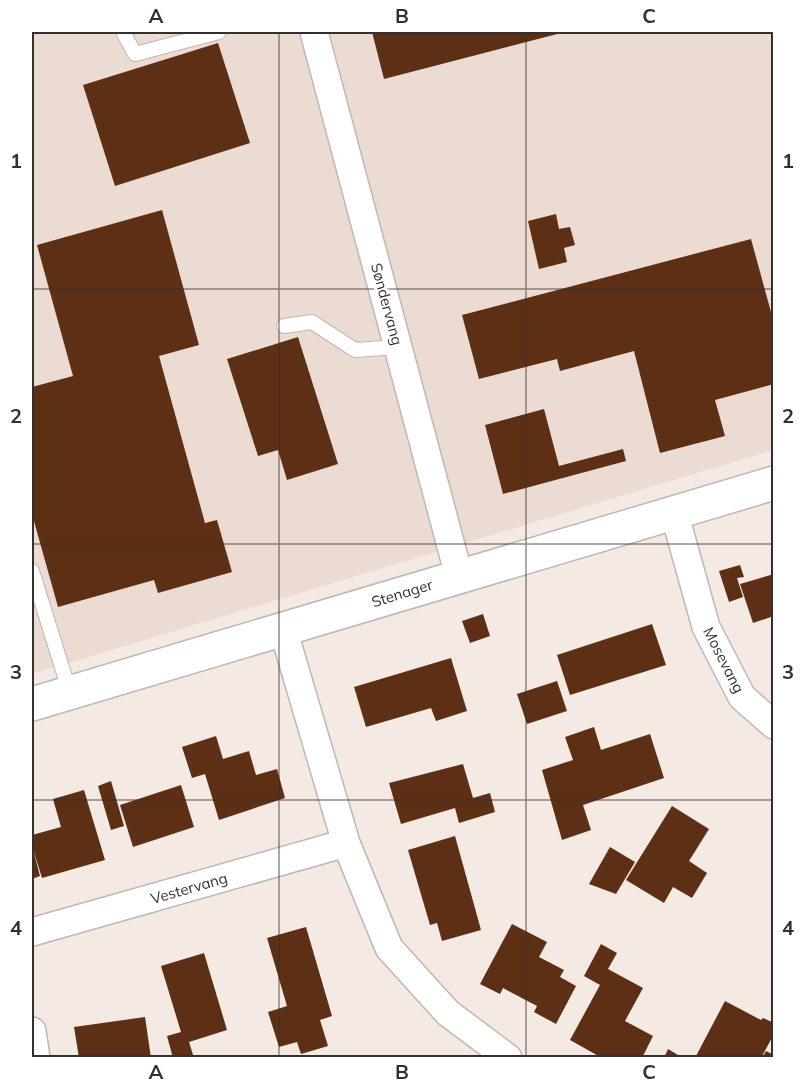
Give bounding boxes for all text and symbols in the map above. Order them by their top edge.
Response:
text: A [149,3,164,28]
text: B [395,3,409,28]
text: C [642,3,656,28]
text: 1 [10,148,22,173]
text: 1 [782,148,794,173]
street label: Søndervang [367,261,407,347]
text: 2 [10,403,22,428]
text: 2 [782,403,794,428]
street label: Stenager [369,575,435,611]
street label: Mosevang [699,624,749,696]
text: 3 [10,659,22,684]
text: 3 [782,659,794,684]
street label: Vestervang [148,868,230,908]
text: 4 [10,915,22,940]
text: 4 [782,915,794,940]
text: A [149,1059,164,1084]
text: B [395,1059,409,1084]
text: C [642,1059,656,1084]

